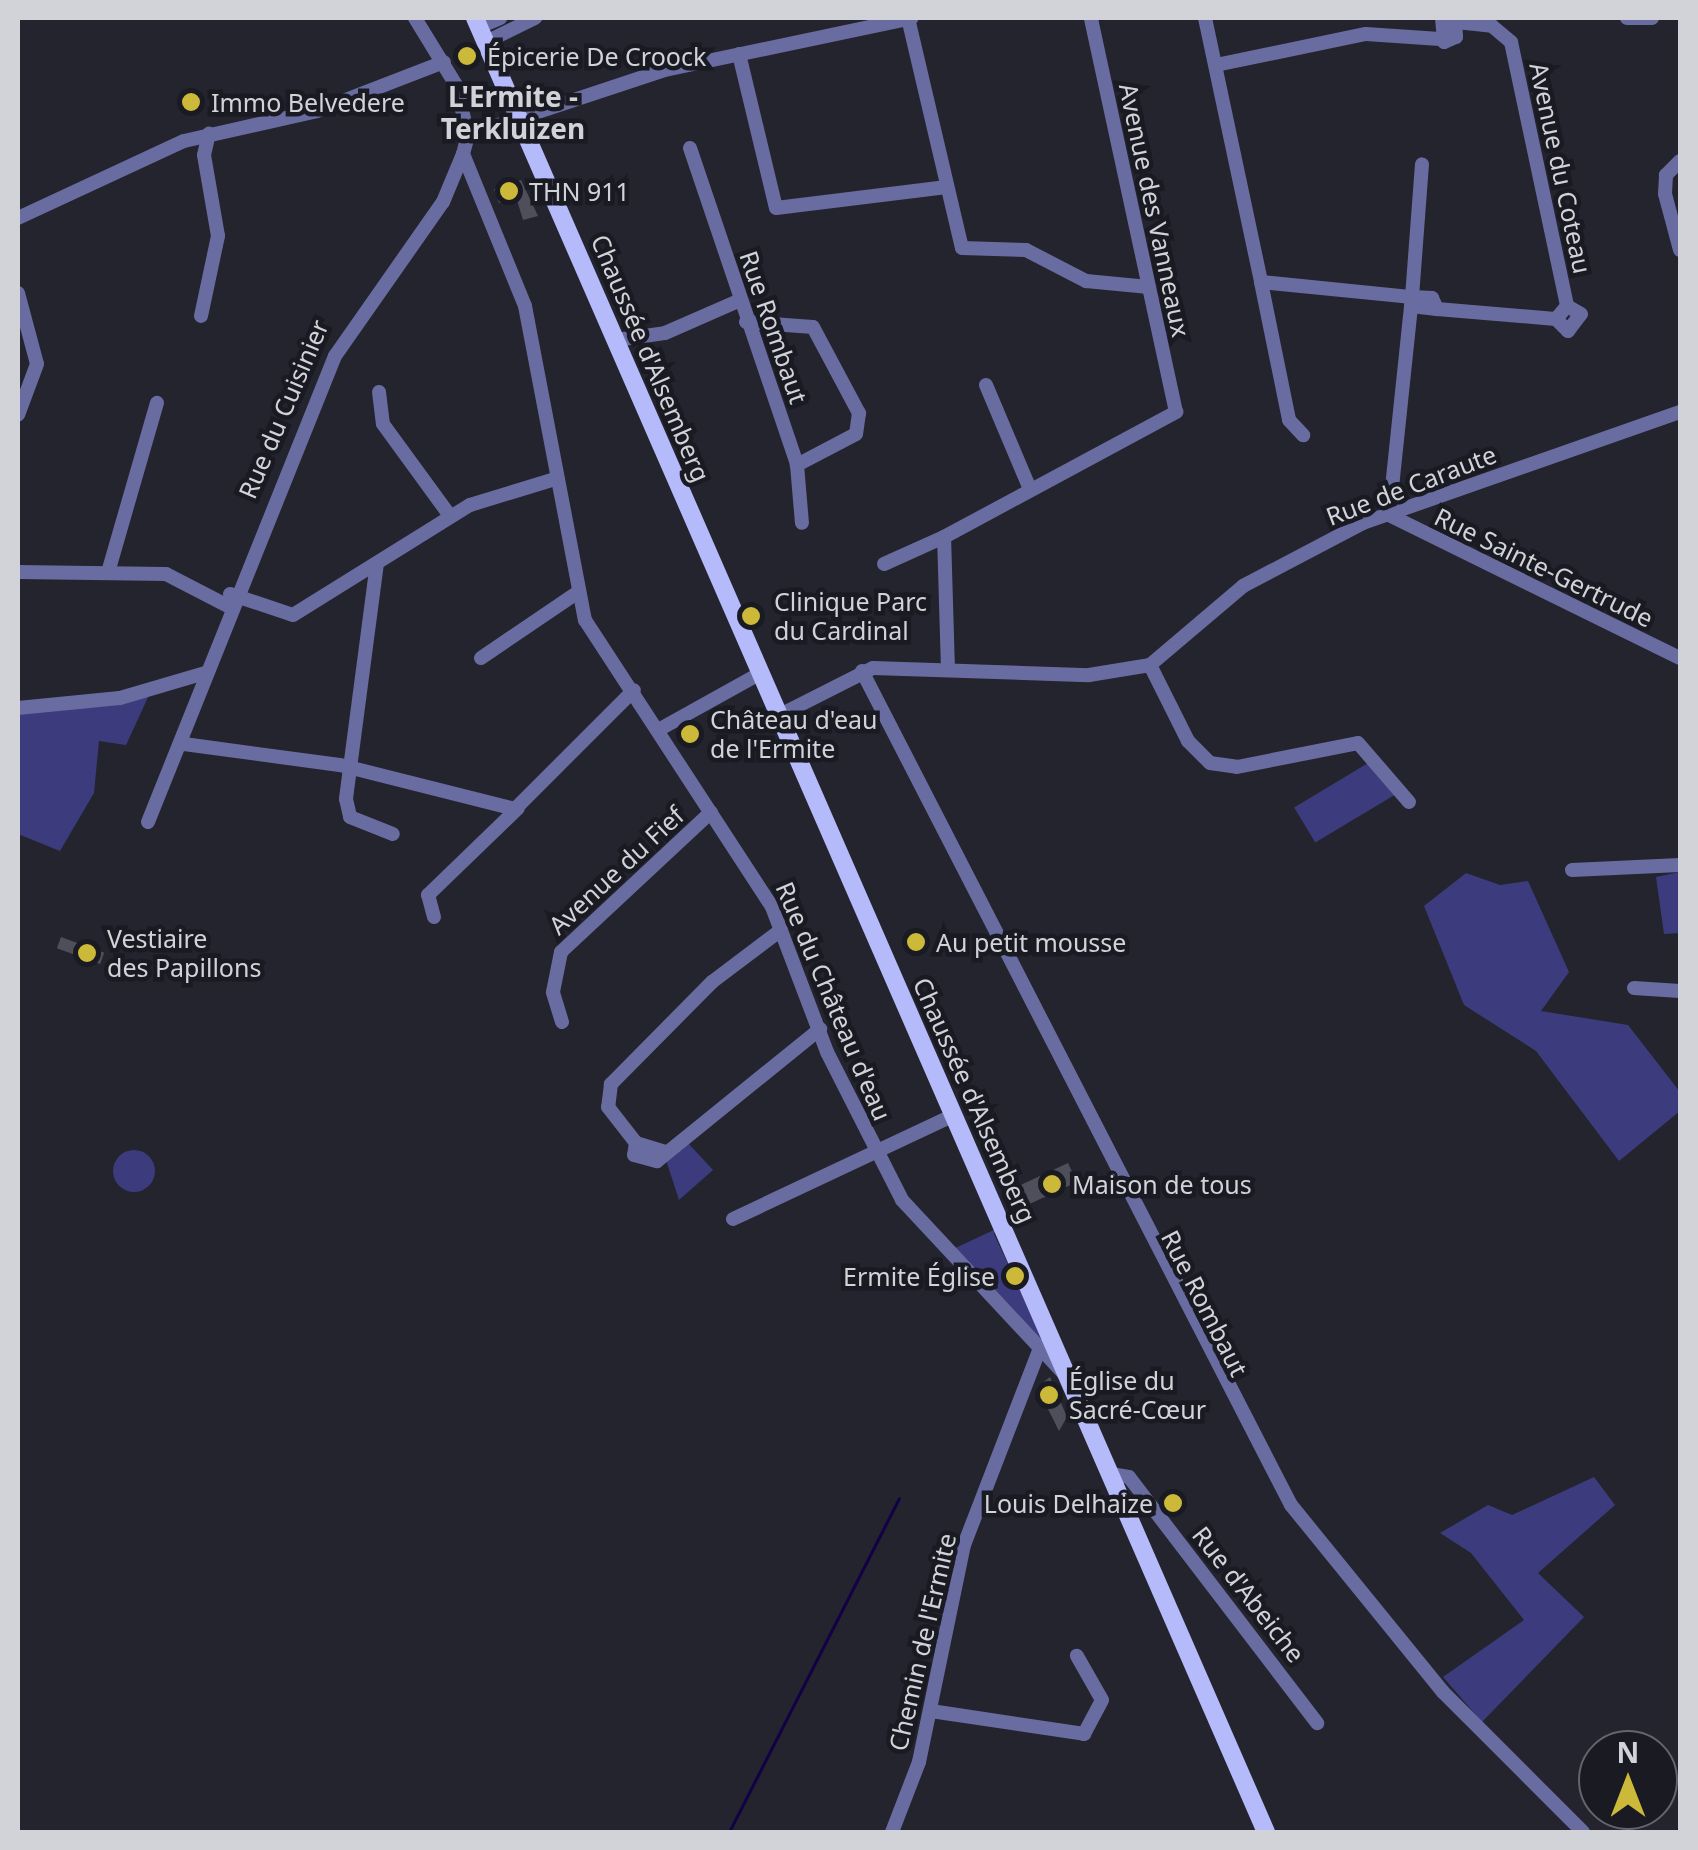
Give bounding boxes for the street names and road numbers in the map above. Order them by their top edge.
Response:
street label: Avenue du Coteau [1524,60,1598,276]
street label: Avenue des Vanneaux [1113,80,1197,340]
street label: Chaussée d'Alsemberg [585,230,717,486]
street label: Rue Rombaut [734,247,814,407]
street label: Rue du Cuisinier [232,315,334,503]
street label: Rue de Caraute [1322,439,1500,531]
street label: Rue Sainte-Gertrude [1430,501,1658,633]
street label: Avenue du Fief [542,800,690,940]
street label: Rue du Château d'eau [770,877,898,1125]
street label: Chaussée d'Alsemberg [907,973,1043,1227]
street label: Rue Rombaut [1155,1225,1255,1381]
street label: Rue d'Abeiche [1187,1520,1311,1668]
street label: Chemin de l'Ermite [882,1530,962,1754]

